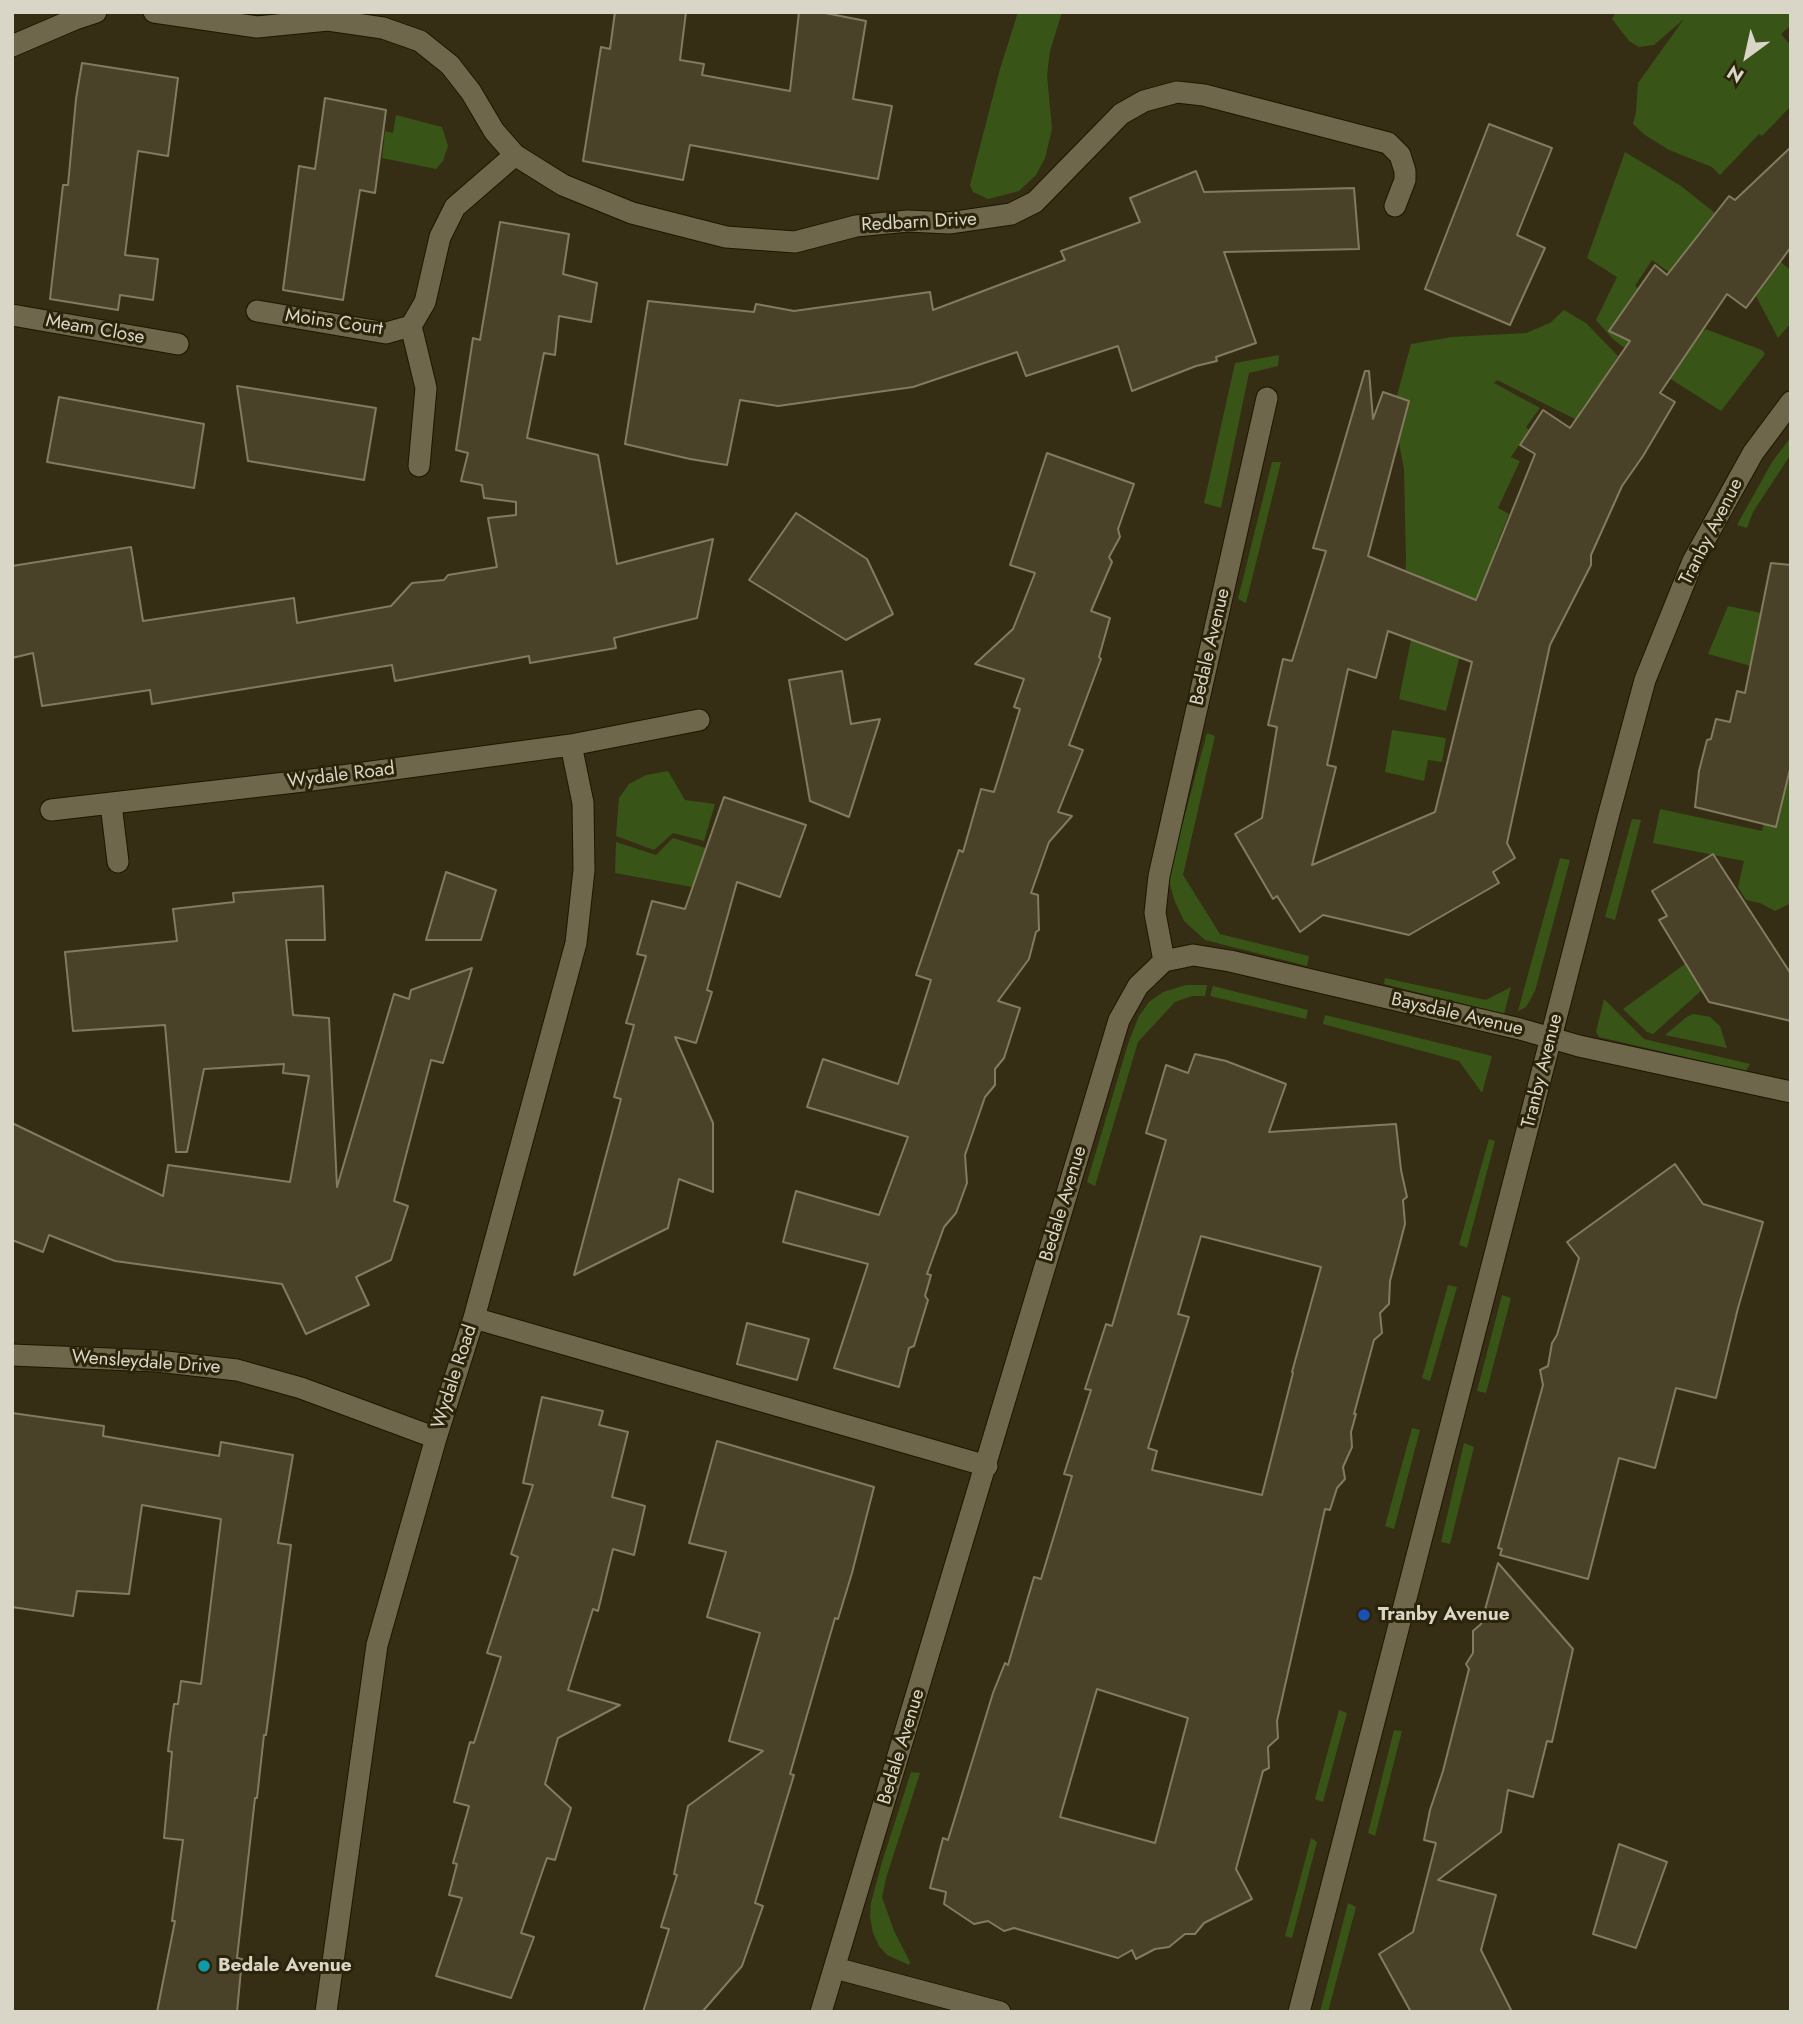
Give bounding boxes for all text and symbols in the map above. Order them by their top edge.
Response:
north arrow [1712,21,1782,91]
text: N [1722,59,1749,89]
street label: Redbarn Drive [861,209,977,237]
street label: Moins Court [284,305,384,341]
street label: Meam Close [44,310,146,350]
street label: Tranby Avenue [1675,475,1749,589]
street label: Bedale Avenue [1186,586,1236,708]
street label: Wydale Road [286,758,396,794]
street label: Baysdale Avenue [1389,989,1525,1041]
street label: Tranby Avenue [1518,1012,1568,1130]
street label: Bedale Avenue [1036,1144,1092,1264]
street label: Wydale Road [427,1322,483,1432]
street label: Wensleydale Drive [71,1346,221,1380]
place label: Tranby Avenue [1378,1604,1510,1626]
marker: Tranby Avenue [1356,1607,1372,1623]
street label: Bedale Avenue [874,1687,930,1807]
place label: Bedale Avenue [218,1955,352,1977]
marker: Bedale Avenue [196,1958,212,1974]

